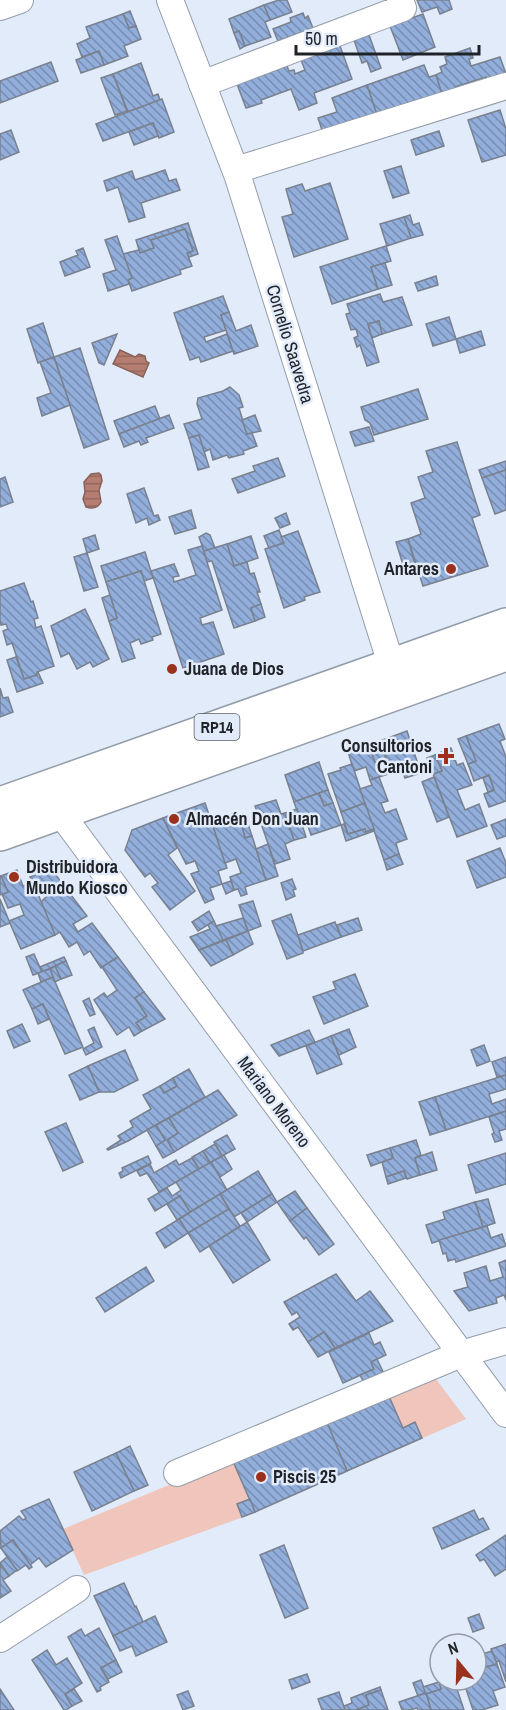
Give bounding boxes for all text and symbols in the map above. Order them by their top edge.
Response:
scale bar [296,18,479,56]
text: 50 m [305,26,338,51]
street label: Cornelio Saavedra [261,281,320,406]
place label: Antares [384,556,439,581]
marker: Antares [444,562,458,576]
place label: Juana de Dios [184,656,284,681]
marker: Juana de Dios [165,662,179,676]
road number: RP14 [194,714,240,740]
place label: Consultorios Cantoni [341,733,432,779]
marker: Consultorios Cantoni [437,747,455,765]
place label: Almacén Don Juan [186,806,319,831]
marker: Almacén Don Juan [167,812,181,826]
place label: Distribuidora Mundo Kiosco [26,854,128,900]
marker: Distribuidora Mundo Kiosco [7,870,21,884]
street label: Mariano Moreno [232,1051,317,1152]
place label: Piscis 25 [273,1464,336,1489]
marker: Piscis 25 [254,1470,268,1484]
north arrow [428,1632,488,1692]
text: N [445,1636,461,1660]

